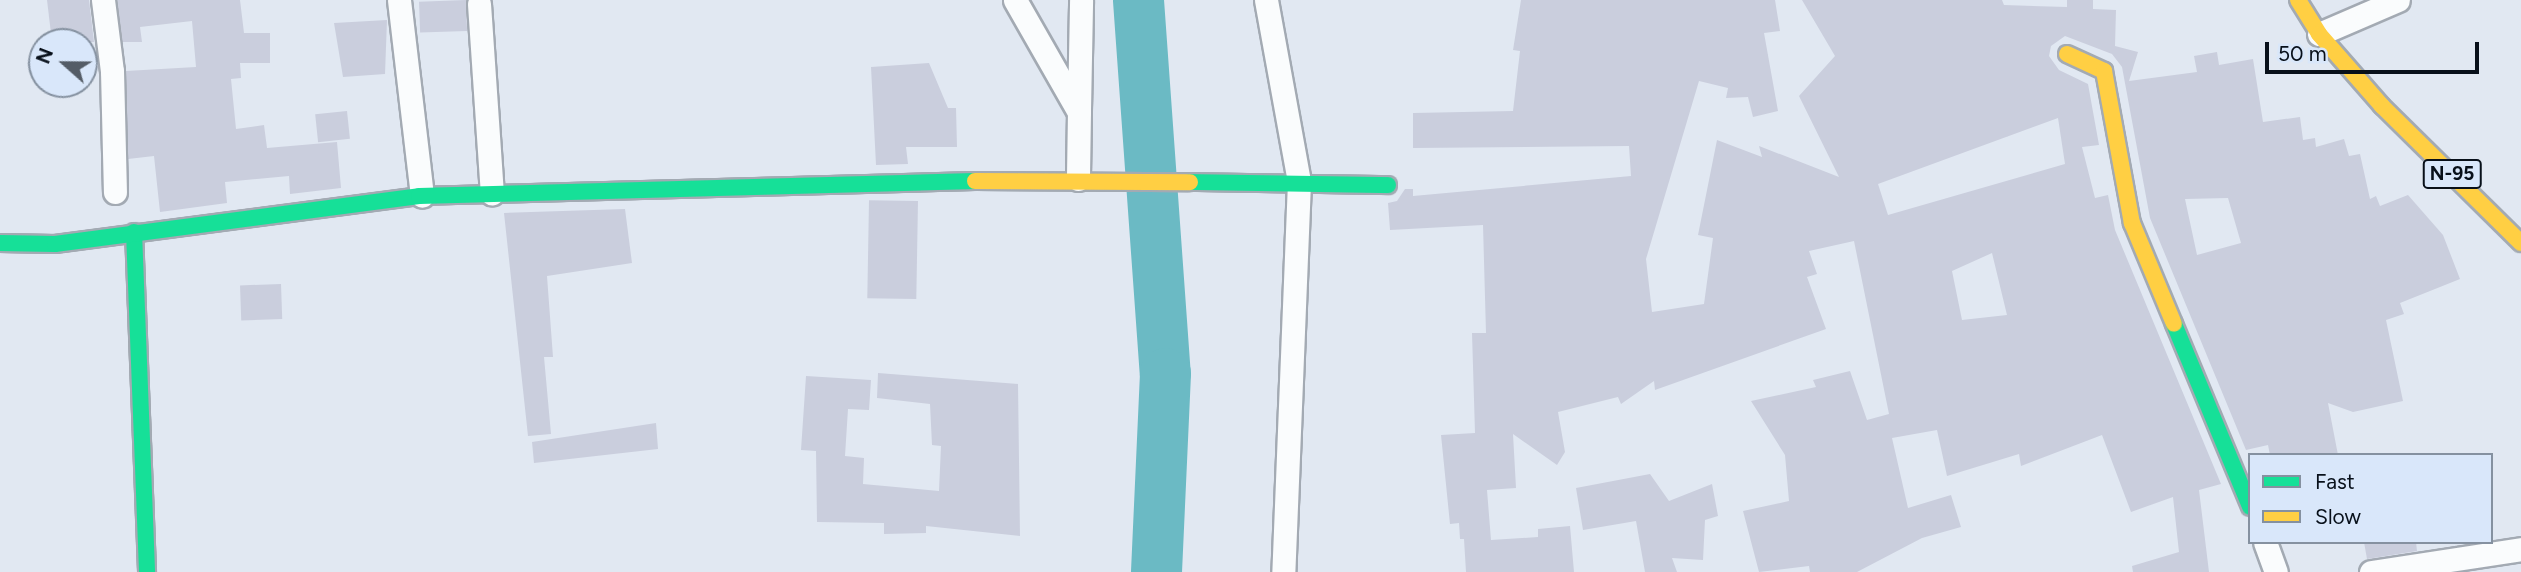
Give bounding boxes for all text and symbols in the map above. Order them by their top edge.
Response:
north arrow [28,28,98,98]
scale bar [2269,28,2482,72]
text: 50 m [2278,41,2327,66]
text: N [31,45,58,67]
road number: N-95 [2422,158,2482,190]
legend [2248,453,2493,544]
text: Fast [2315,469,2355,494]
text: Slow [2315,504,2361,529]

